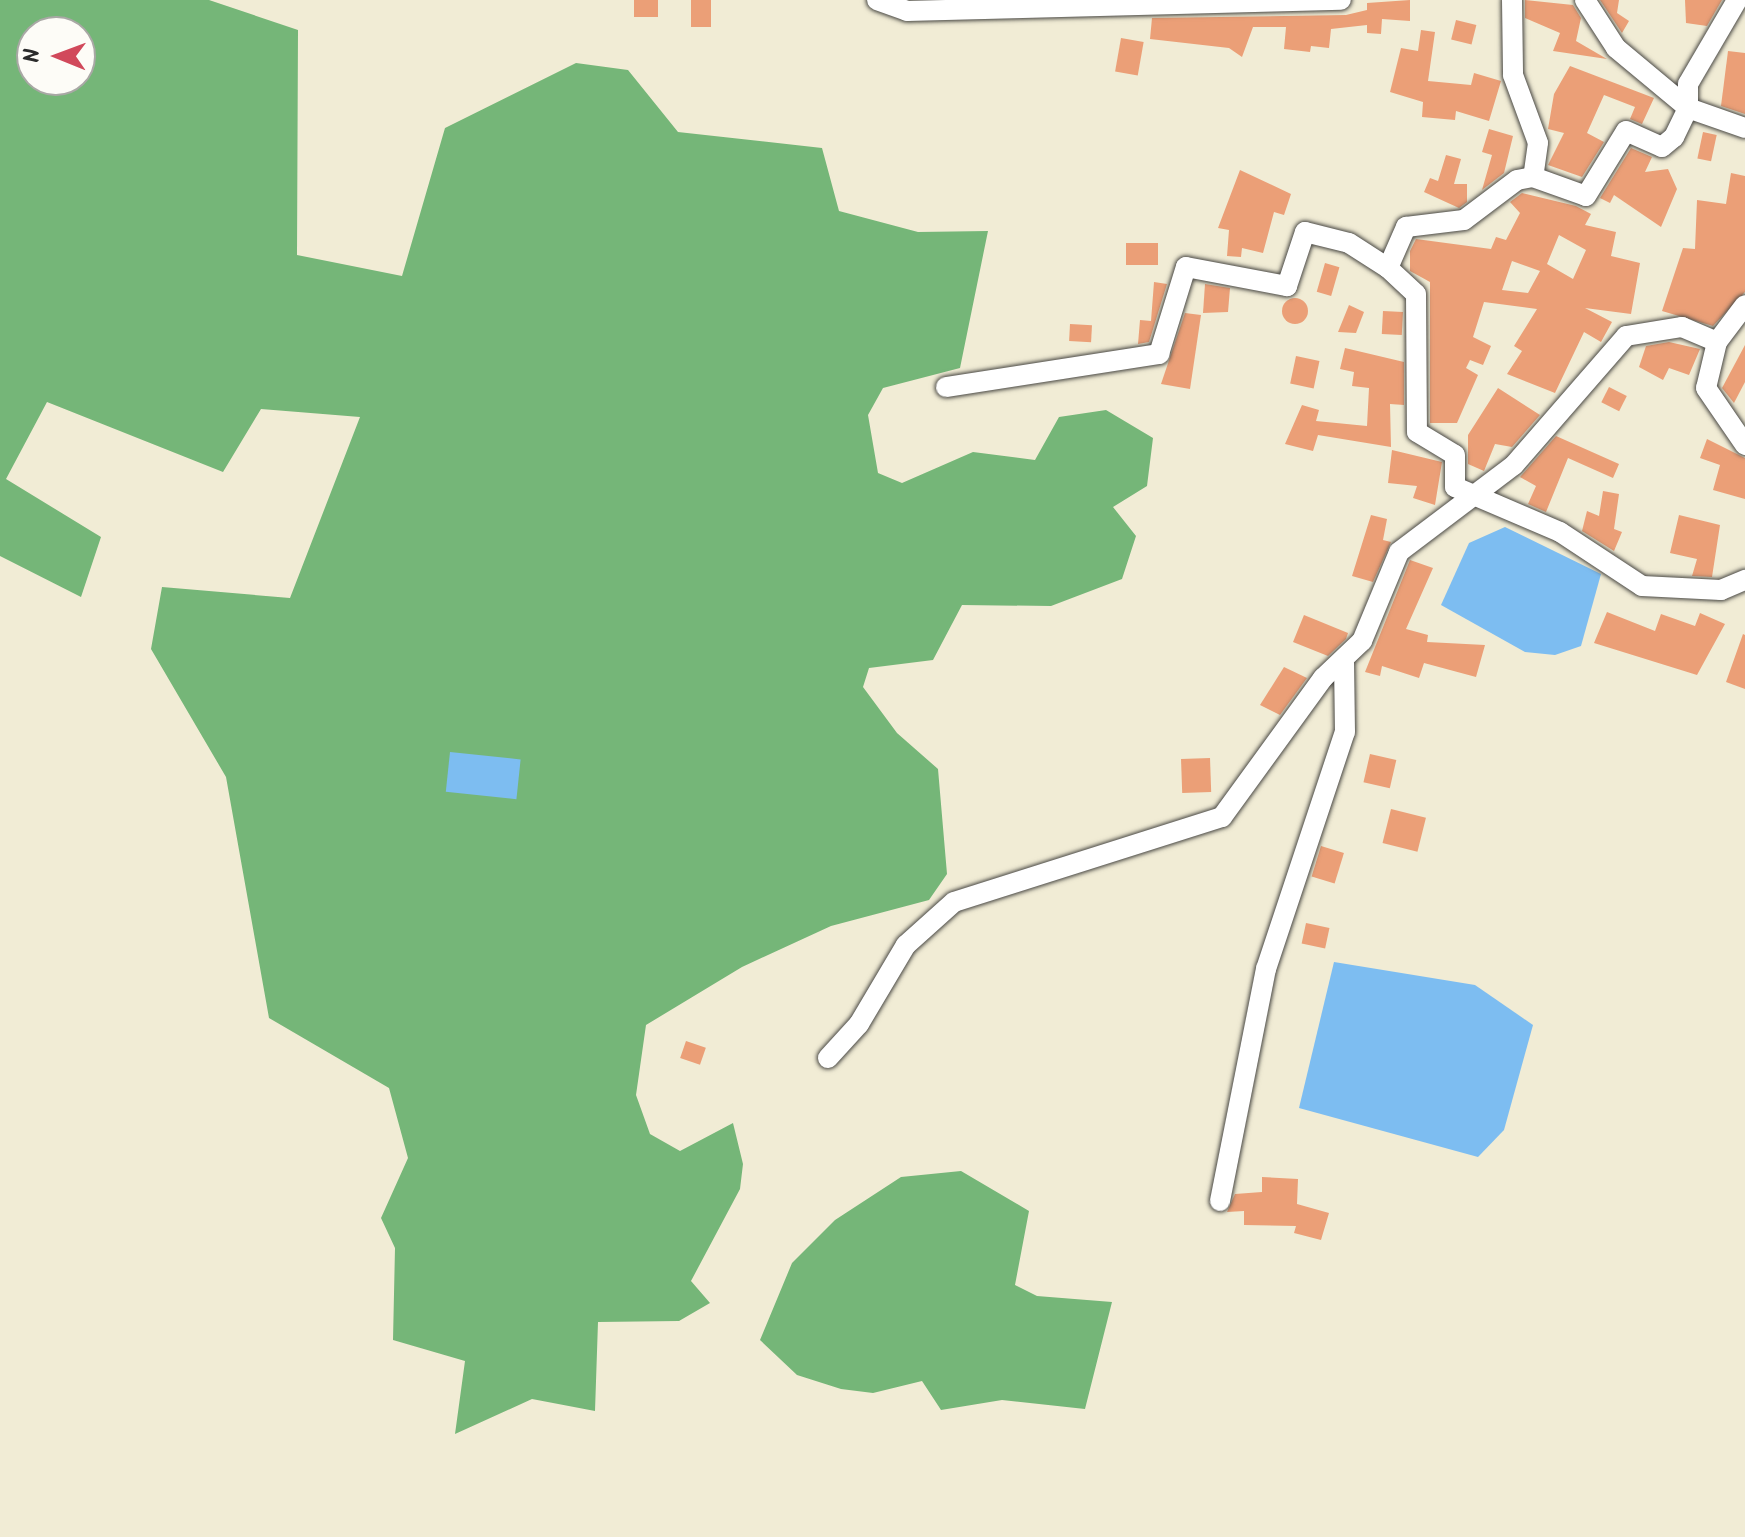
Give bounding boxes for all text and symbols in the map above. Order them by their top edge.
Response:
north arrow [16,16,96,96]
text: N [16,48,51,63]

